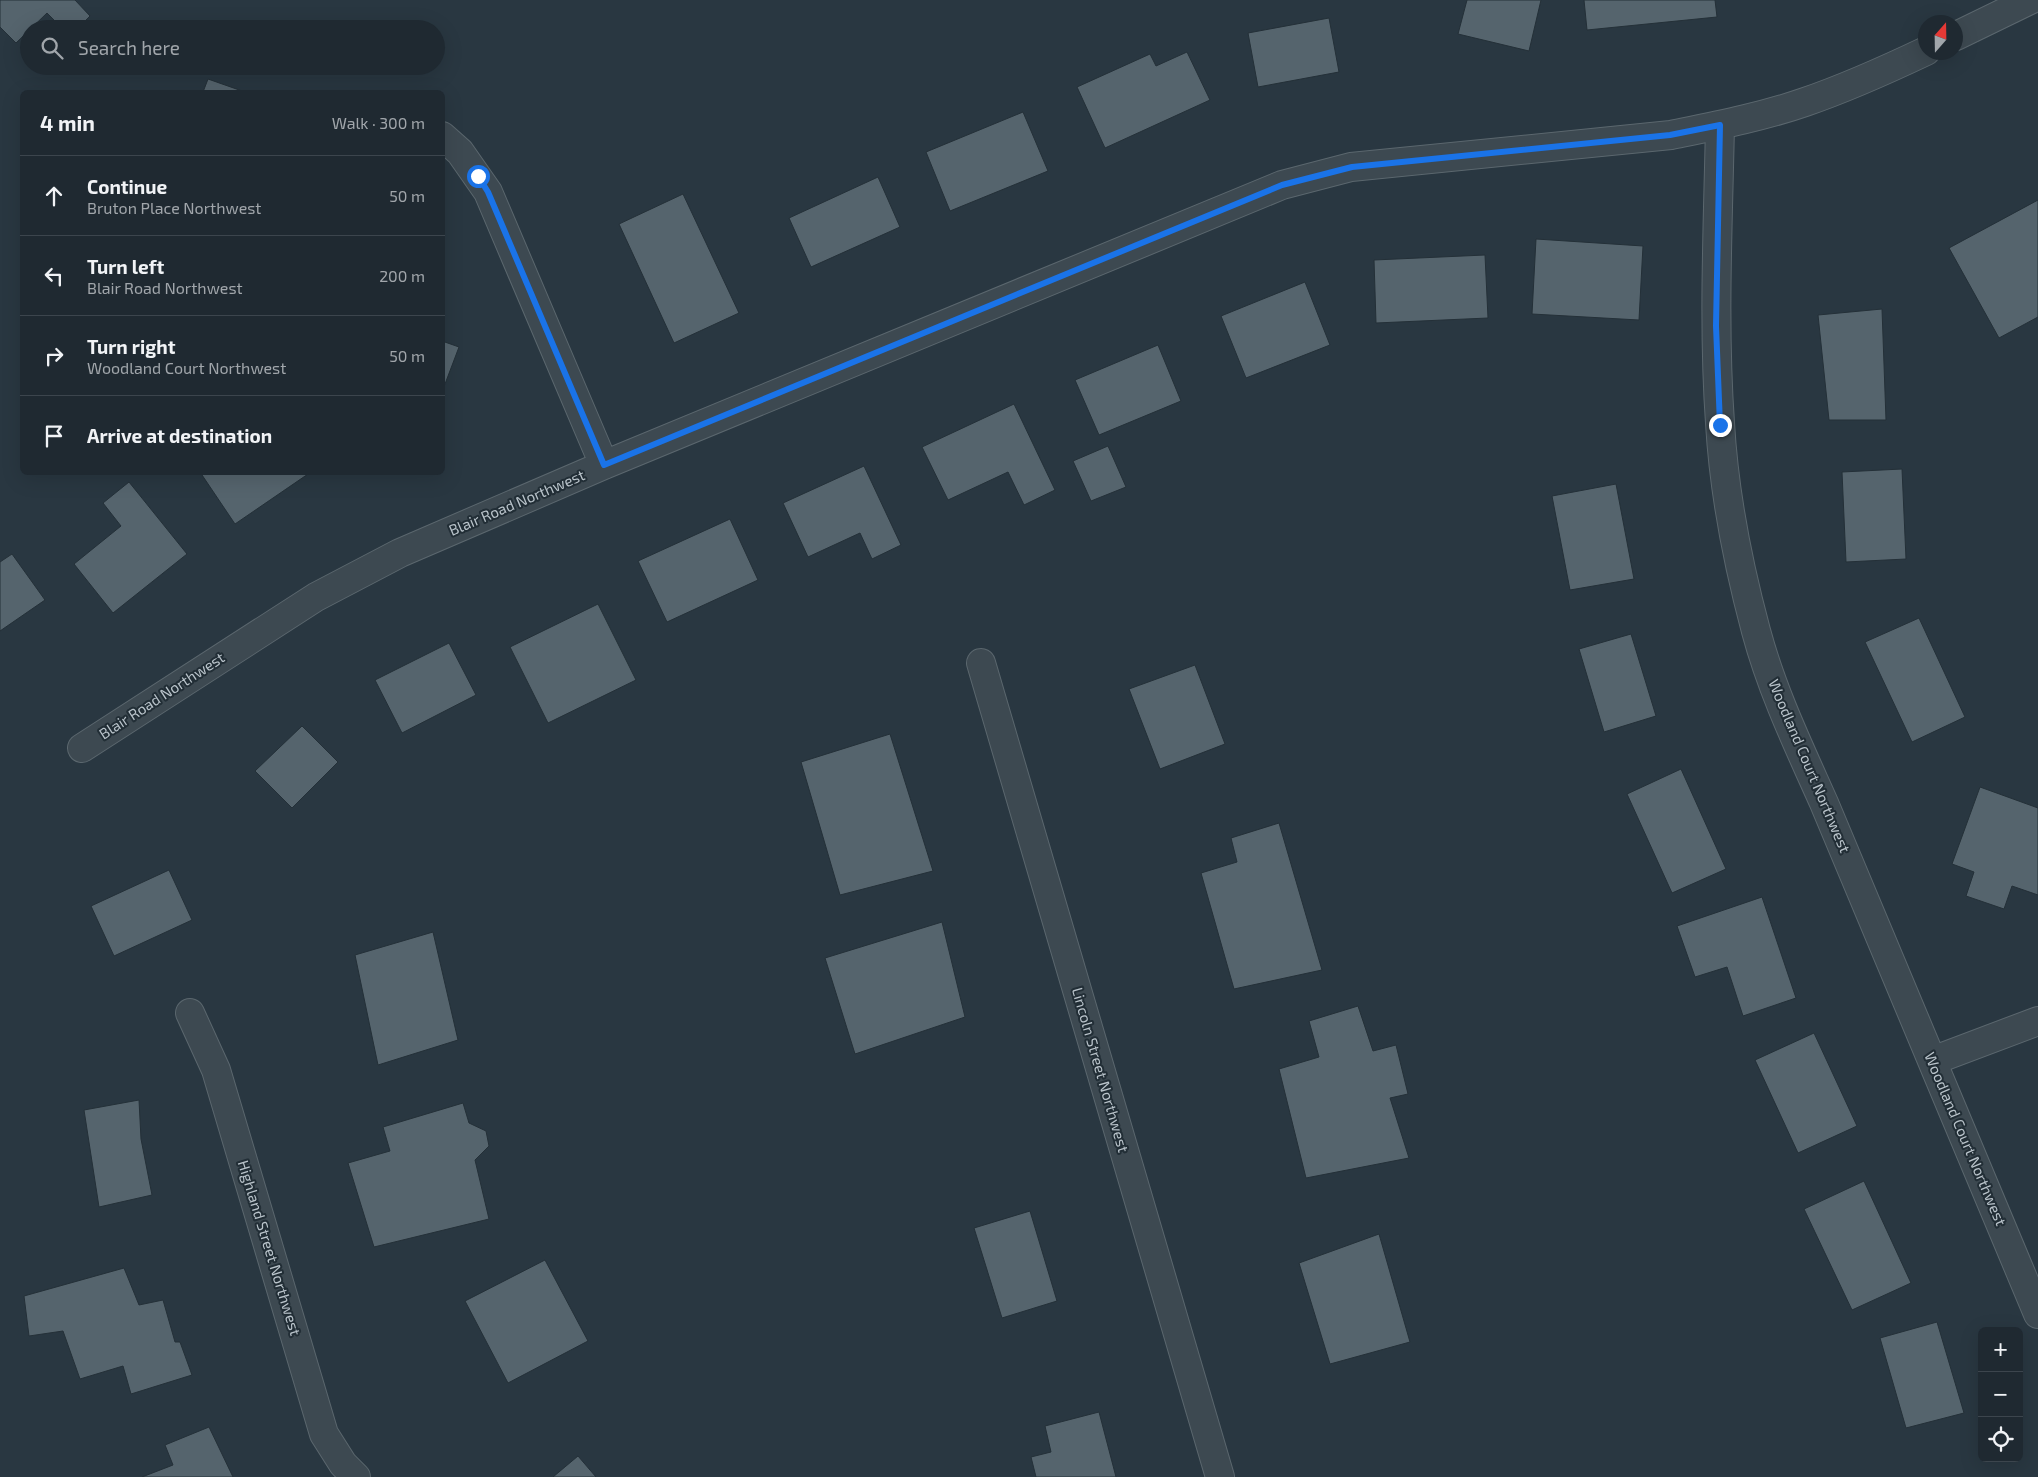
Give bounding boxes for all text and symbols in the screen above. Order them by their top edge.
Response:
north arrow [1918,15,1963,60]
search box [20,20,445,75]
icon: search [38,34,66,62]
text: Search here [78,36,180,59]
text: 4 min [40,110,95,135]
text: Walk · 300 m [332,113,425,132]
route start [467,165,490,188]
text: Continue [87,175,167,198]
icon: ahead [40,182,68,210]
text: 50 m [389,186,425,205]
text: Bruton Place Northwest [87,198,261,217]
text: Turn left [87,255,164,278]
icon: left [40,262,68,290]
text: 200 m [379,266,425,285]
text: Blair Road Northwest [87,278,243,297]
text: Turn right [87,335,175,358]
icon: right [40,342,68,370]
text: 50 m [389,346,425,365]
text: Woodland Court Northwest [87,358,286,377]
route end [1709,414,1732,437]
icon: arrive [40,422,68,450]
text: Arrive at destination [87,424,272,447]
street label: Blair Road Northwest [446,465,588,539]
street label: Blair Road Northwest [95,648,228,742]
street label: Woodland Court Northwest [1765,676,1855,855]
street label: Lincoln Street Northwest [1069,985,1133,1155]
street label: Woodland Court Northwest [1921,1049,2011,1228]
street label: Highland Street Northwest [235,1158,305,1338]
map controls [1978,1327,2023,1462]
button: + [1978,1327,2023,1372]
button: − [1978,1372,2023,1417]
button: locate [1978,1417,2023,1462]

